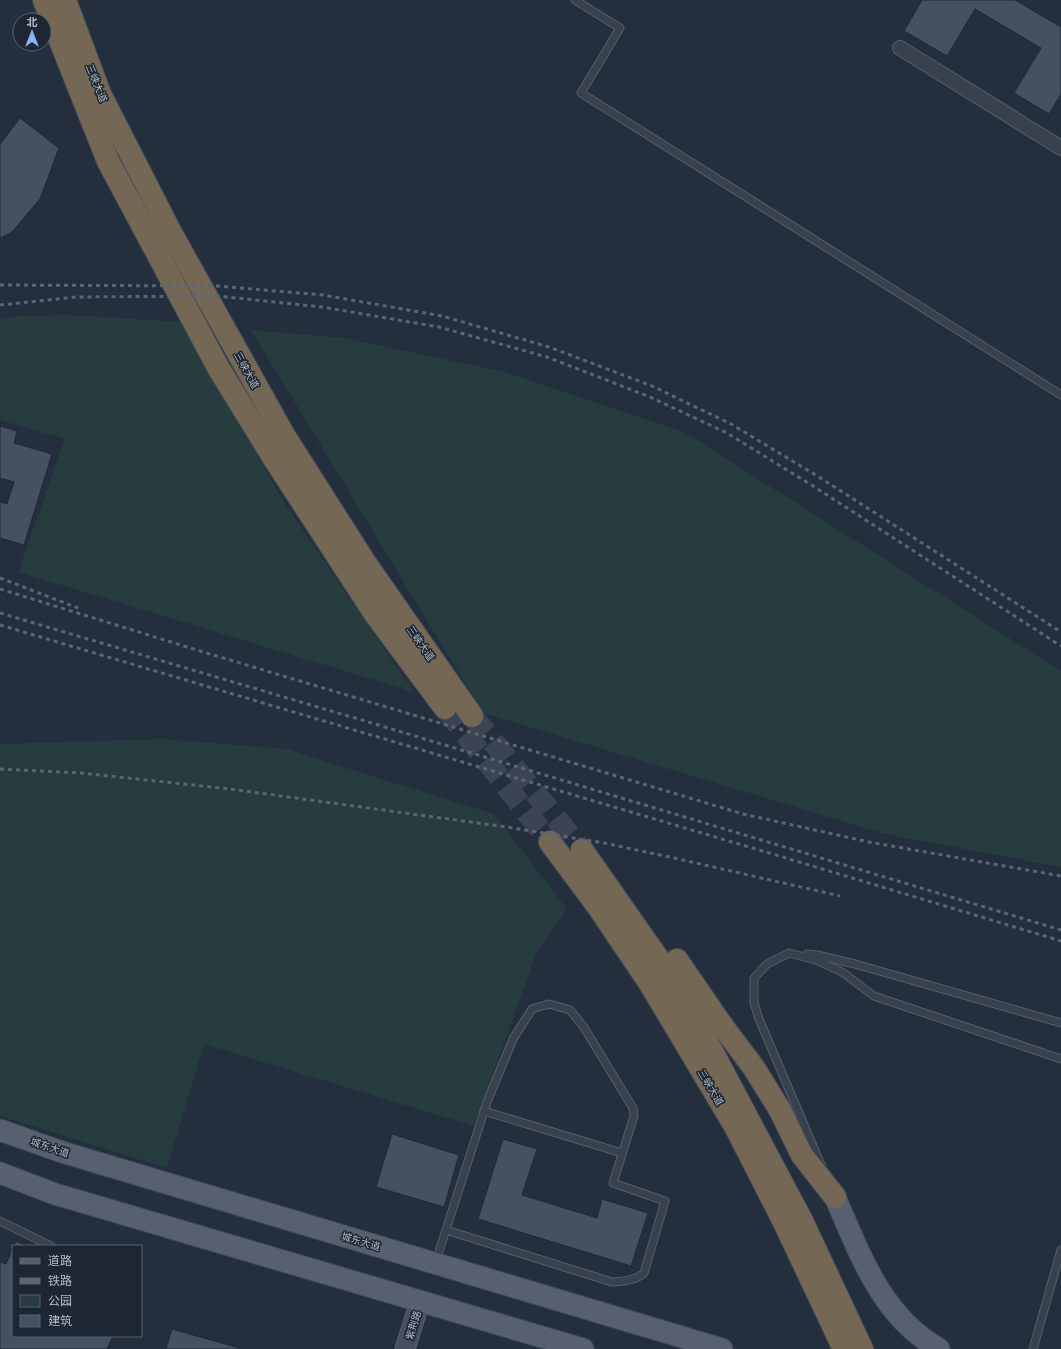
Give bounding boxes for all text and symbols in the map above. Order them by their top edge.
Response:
north arrow [12,12,52,52]
text: 北 [27,15,38,28]
street label: 三峡大道 [84,62,110,104]
street label: 三峡大道 [232,350,262,390]
street label: 三峡大道 [405,623,437,663]
street label: 三峡大道 [696,1067,726,1107]
street label: 城东大道 [29,1135,71,1159]
street label: 城东大道 [340,1229,382,1253]
legend [12,1245,142,1337]
text: 道路 [48,1253,72,1267]
text: 铁路 [48,1273,72,1287]
text: 公园 [48,1293,72,1307]
street label: 紫荆路 [403,1309,423,1341]
text: 建筑 [48,1313,72,1327]

